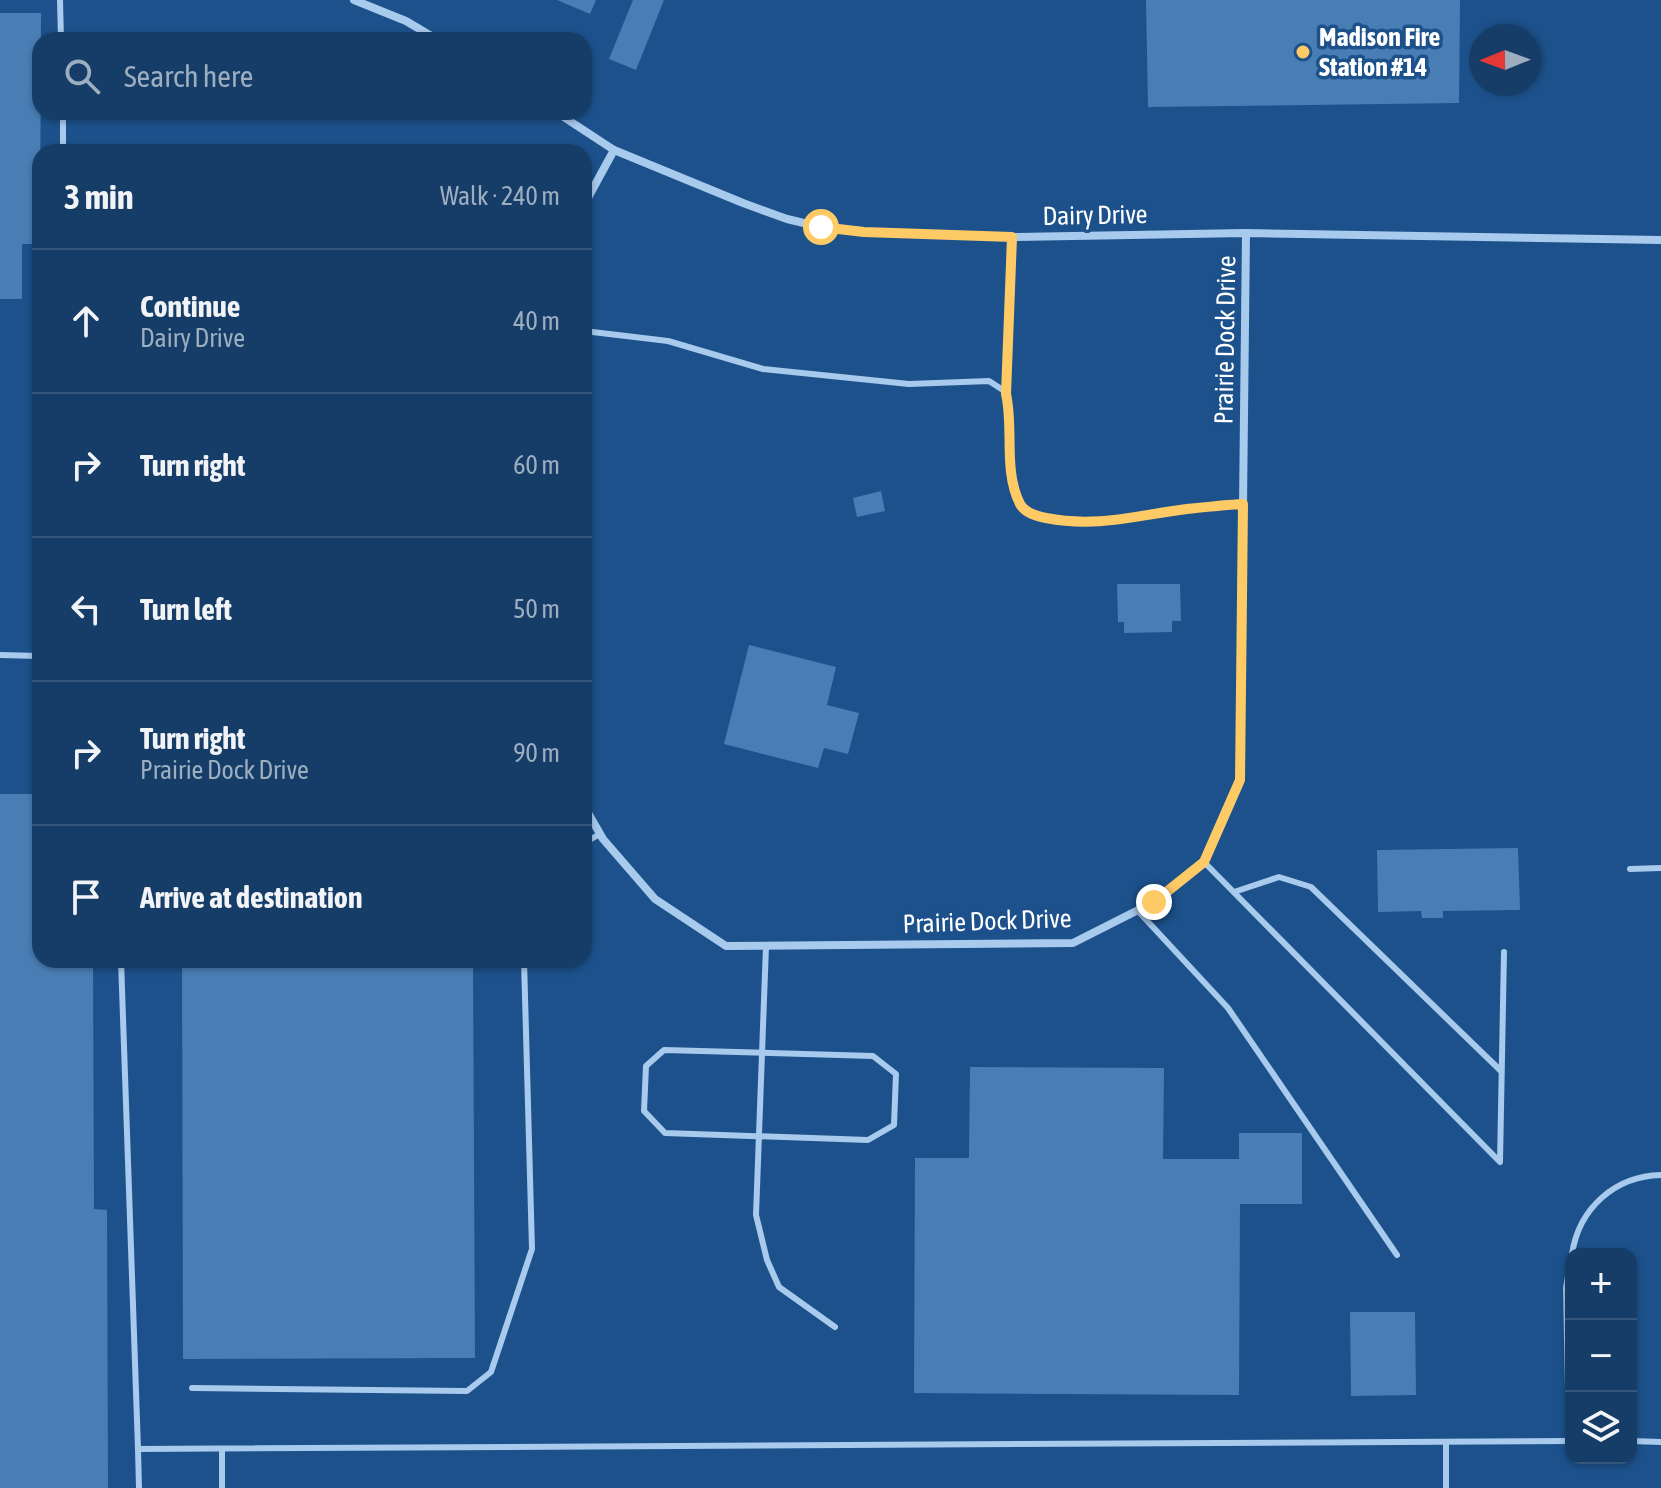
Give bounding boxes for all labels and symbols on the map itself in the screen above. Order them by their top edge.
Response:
place label: Madison Fire Station #14 [1319,22,1441,82]
north arrow [1469,24,1541,96]
marker: Madison Fire Station #14 [1294,43,1312,61]
street label: Dairy Drive [1042,199,1148,231]
route start [803,209,839,245]
street label: Prairie Dock Drive [1209,255,1241,425]
route end [1136,884,1172,920]
street label: Prairie Dock Drive [902,903,1072,939]

